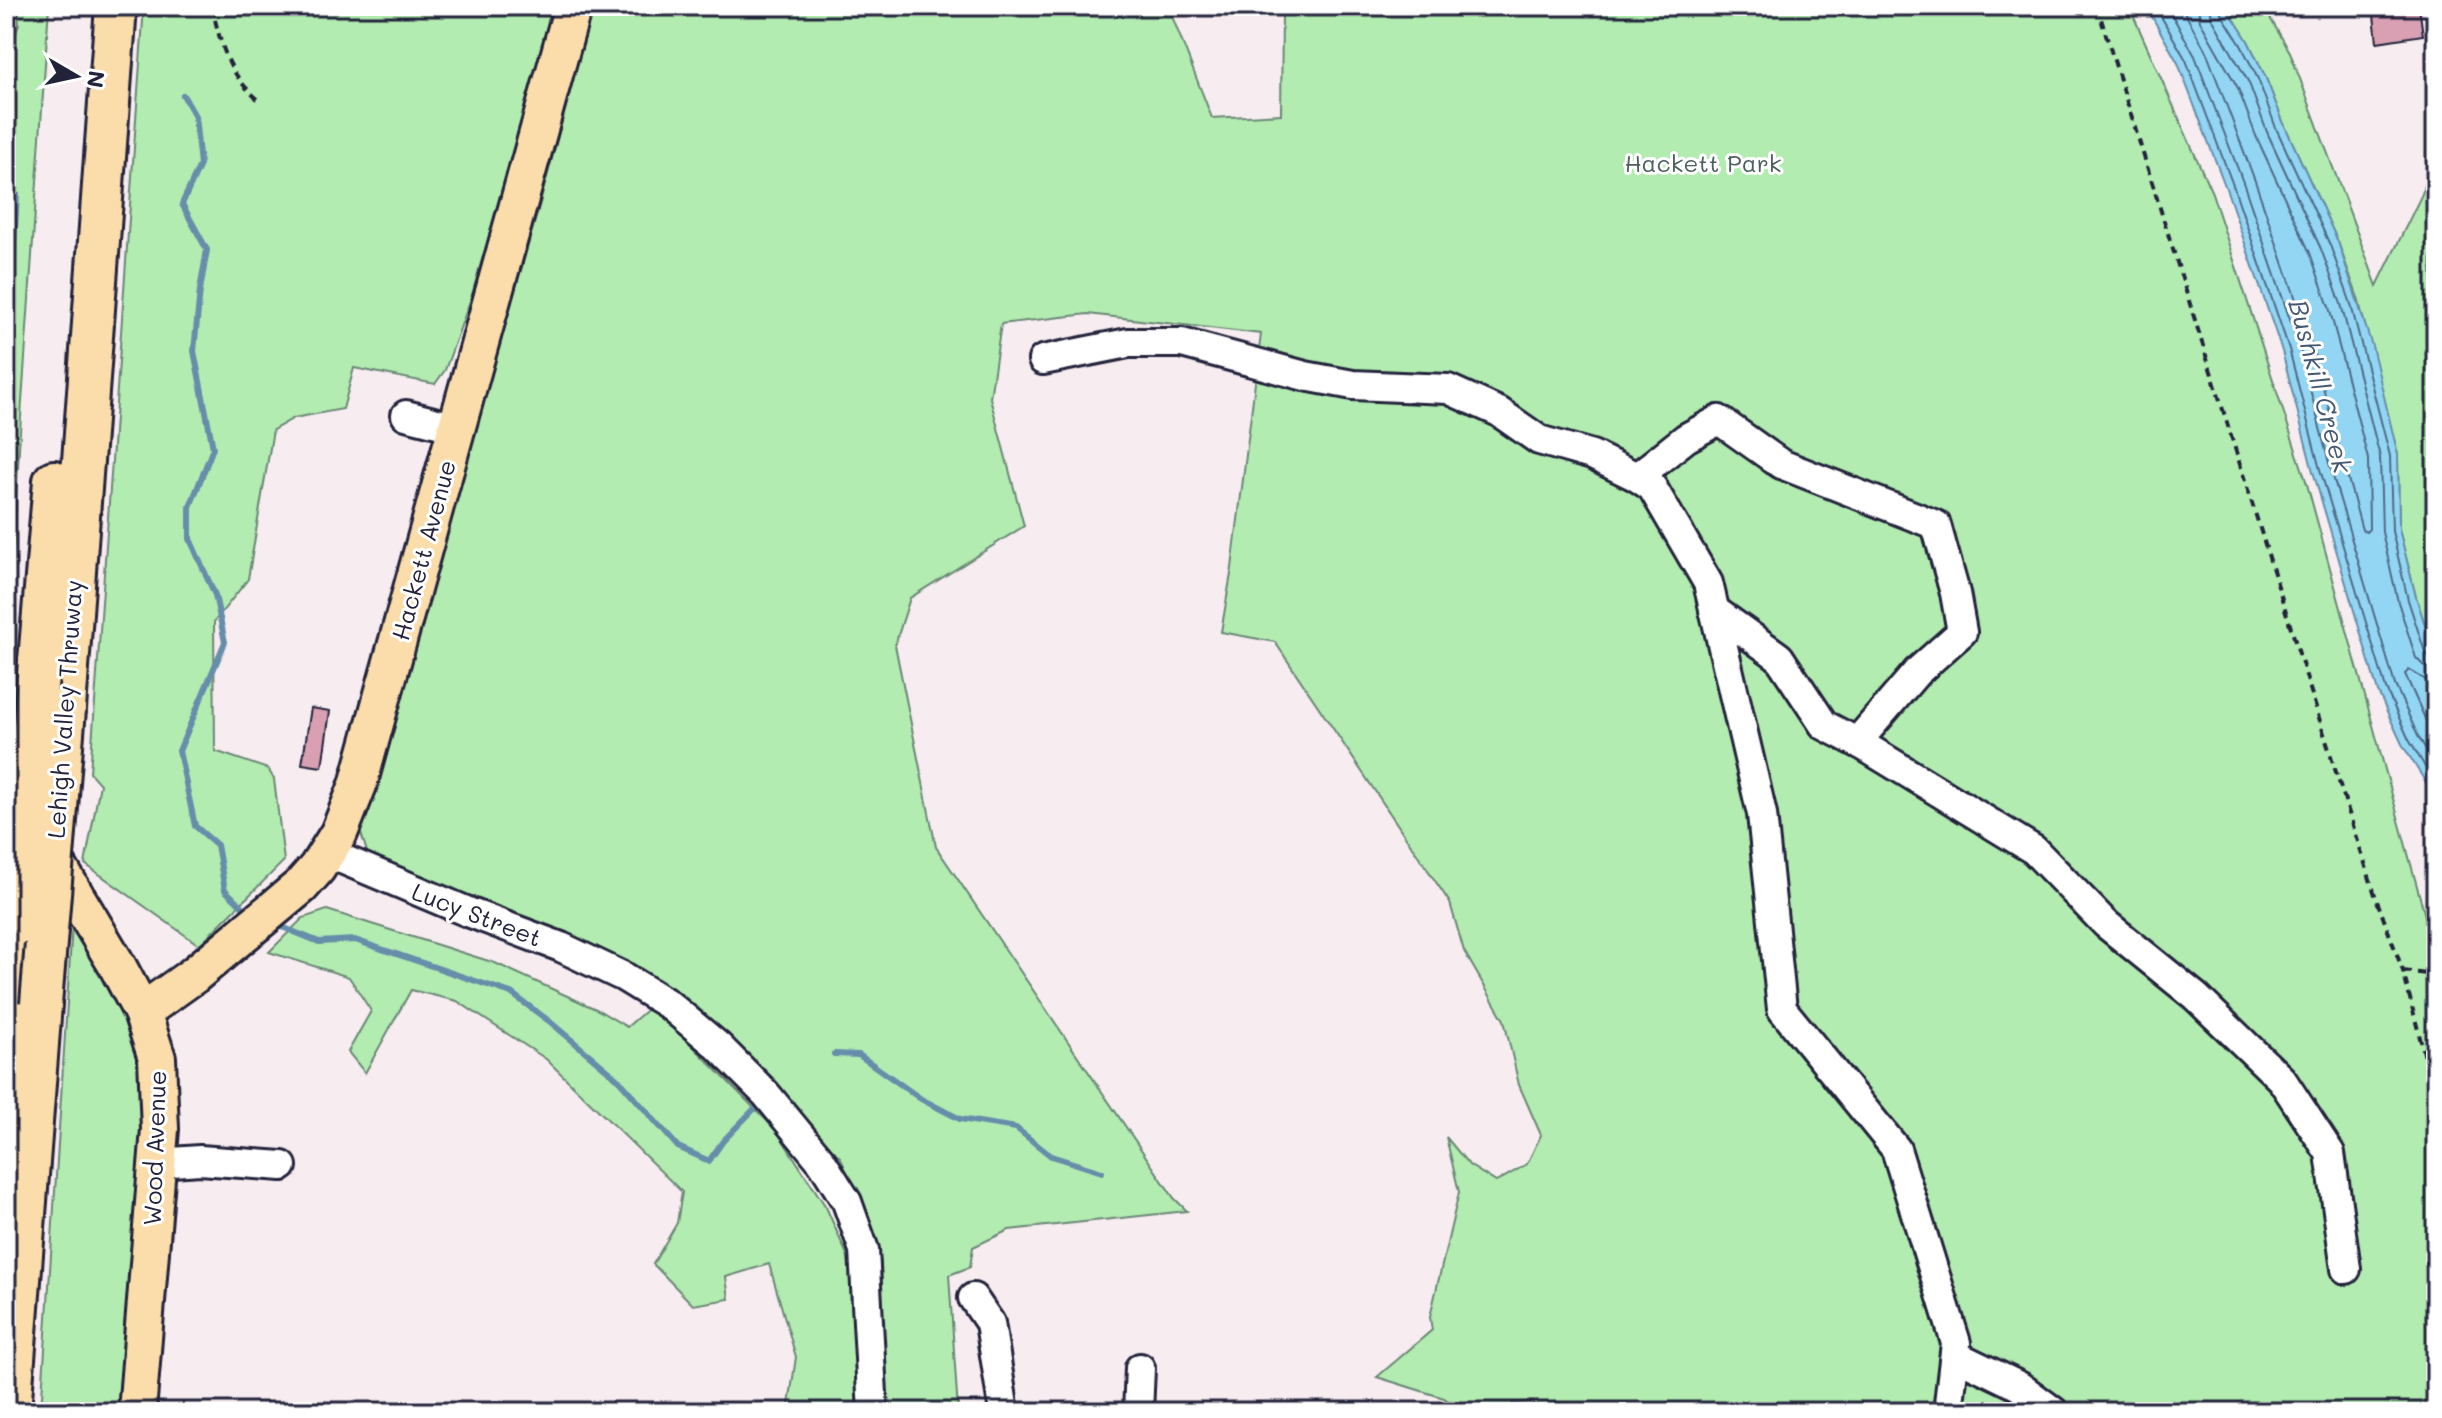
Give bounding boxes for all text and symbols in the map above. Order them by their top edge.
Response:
north arrow [36,36,116,116]
text: N [81,69,112,90]
park label: Hackett Park [1625,147,1781,178]
water label: Bushkill Creek [2281,295,2361,478]
street label: Hackett Avenue [384,456,462,644]
street label: Lehigh Valley Thruway [39,579,89,839]
street label: Lucy Street [408,875,546,953]
street label: Wood Avenue [136,1070,172,1226]

